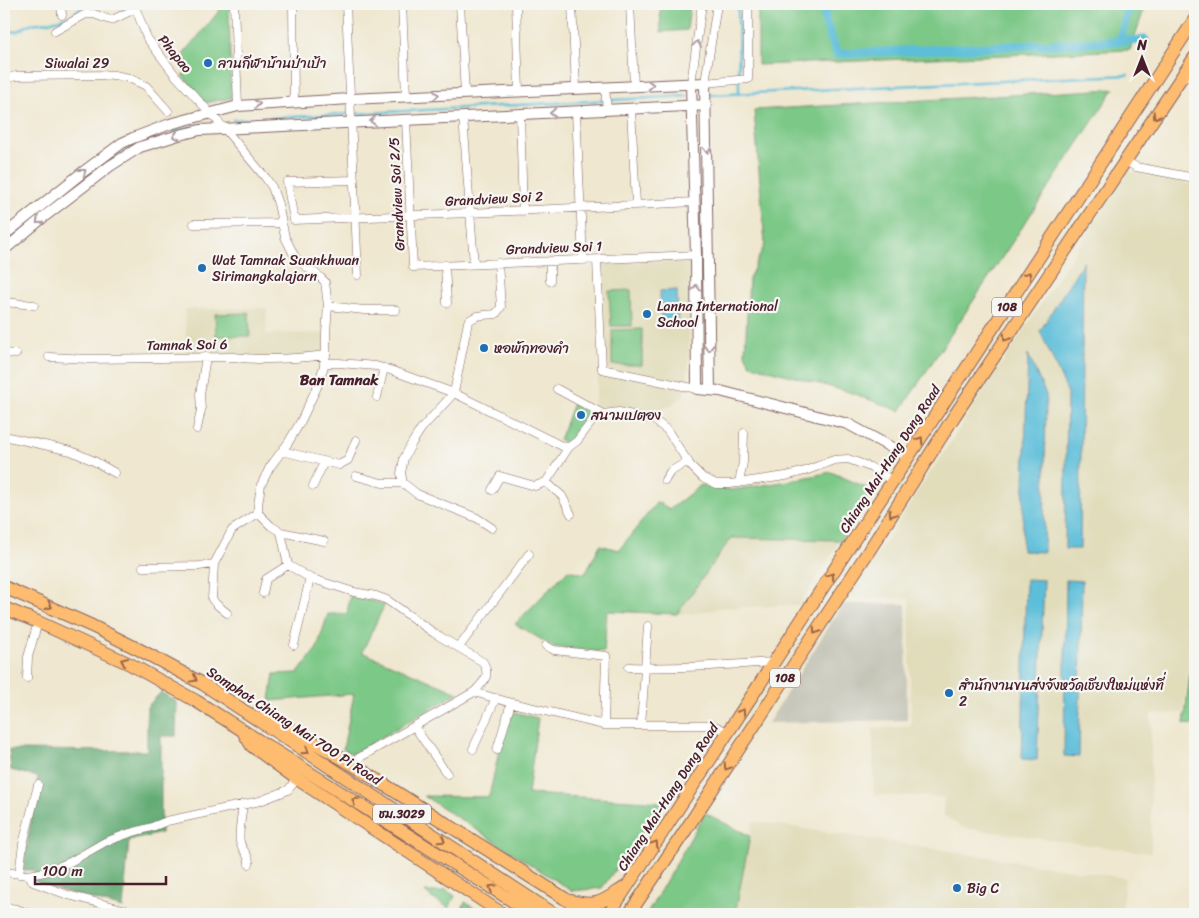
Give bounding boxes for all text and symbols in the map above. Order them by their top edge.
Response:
street label: Phapao [151,29,199,79]
north arrow [1116,32,1166,82]
text: N [1136,33,1147,58]
one-way arrow [691,40,702,48]
street label: Siwalai 29 [45,51,110,76]
place label: ลานกีฬาบ้านป่าเป้า [218,51,327,76]
marker: ลานกีฬาบ้านป่าเป้า [202,57,214,69]
one-way arrow [648,80,656,91]
one-way arrow [433,90,441,100]
one-way arrow [253,99,261,110]
one-way arrow [548,107,556,118]
one-way arrow [1153,110,1162,120]
one-way arrow [368,116,376,127]
one-way arrow [172,130,181,140]
street label: Grandview Soi 2/5 [382,136,412,251]
one-way arrow [702,147,712,155]
one-way arrow [77,169,87,178]
street label: Grandview Soi 2 [444,184,544,214]
one-way arrow [36,215,45,224]
street label: Grandview Soi 1 [505,234,603,262]
place label: Wat Tamnak Suankhwan Sirimangkalajarn [212,248,360,289]
marker: Wat Tamnak Suankhwan Sirimangkalajarn [196,262,208,274]
one-way arrow [1022,271,1031,281]
one-way arrow [691,284,702,292]
place label: Lanna International School [657,294,779,335]
road number: 108 [992,298,1022,316]
marker: Lanna International School [641,308,653,320]
street label: Tamnak Soi 6 [146,332,228,358]
one-way arrow [1003,332,1012,342]
place label: หอพักทองคำ [494,336,569,361]
marker: หอพักทองคำ [478,342,490,354]
one-way arrow [704,344,714,352]
district label: Ban Tamnak [300,367,379,393]
street label: Chiang Mai-Hang Dong Road [832,378,948,538]
place label: สนามเปตอง [590,403,661,428]
marker: สนามเปตอง [575,409,587,421]
one-way arrow [914,437,923,446]
one-way arrow [889,508,898,517]
one-way arrow [825,572,834,582]
one-way arrow [44,600,53,611]
one-way arrow [813,625,822,634]
one-way arrow [120,657,129,667]
street label: Somphot Chiang Mai 700 Pi Road [201,660,388,793]
road number: 108 [770,668,800,688]
place label: สำนักงานขนส่งจังหวัดเชียงใหม่แห่งที่ 2 [958,671,1167,714]
one-way arrow [189,673,198,683]
marker: สำนักงานขนส่งจังหวัดเชียงใหม่แห่งที่ 2 [943,687,955,699]
one-way arrow [736,708,745,717]
street label: Chiang Mai-Hang Dong Road [610,716,726,876]
one-way arrow [301,745,310,754]
one-way arrow [724,761,733,770]
one-way arrow [351,798,361,807]
road number: ชม.3029 [373,804,431,824]
one-way arrow [437,834,446,844]
one-way arrow [649,840,658,850]
scale bar [35,853,166,885]
text: 100 m [42,858,83,884]
place label: Big C [967,876,999,901]
marker: Big C [951,882,963,894]
one-way arrow [489,885,498,894]

